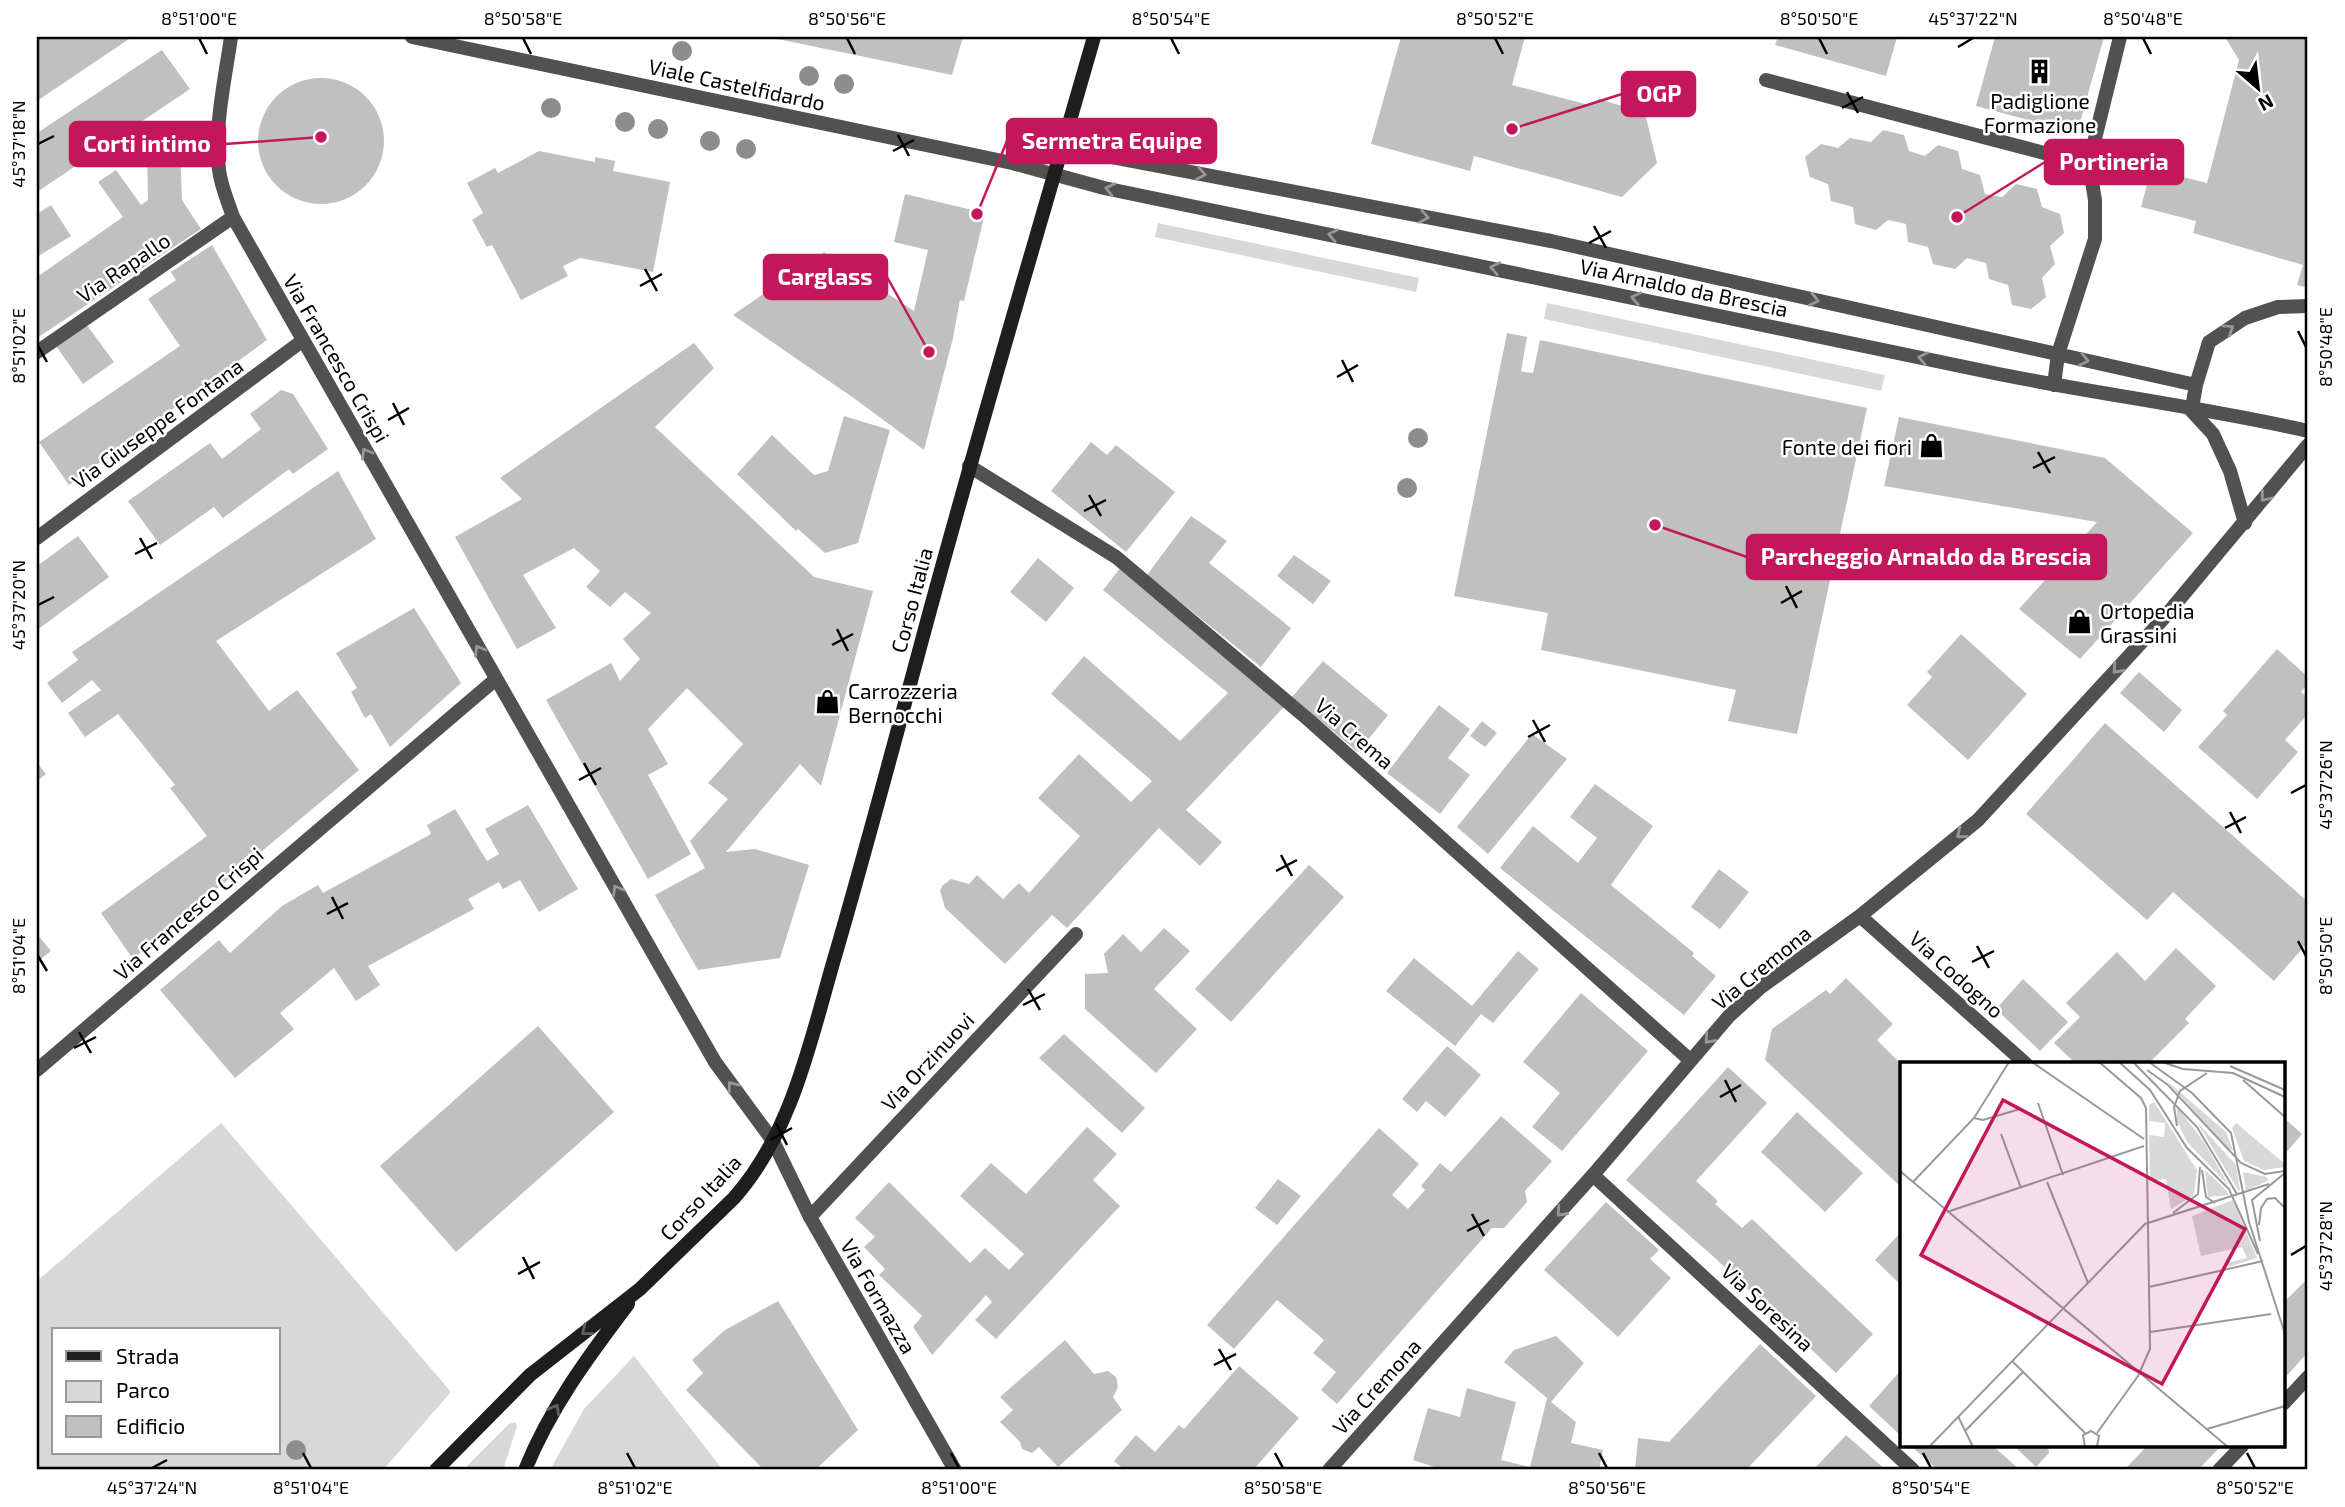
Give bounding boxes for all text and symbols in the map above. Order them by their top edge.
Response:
text: 8°51'00"E [161,7,237,29]
text: 8°50'58"E [484,7,562,29]
text: 8°50'56"E [808,7,886,29]
text: 8°50'54"E [1132,7,1210,29]
text: 8°50'52"E [1456,7,1534,29]
text: 8°50'50"E [1780,7,1858,29]
text: 45°37'22"N [1928,7,2018,29]
text: 8°50'48"E [2103,7,2183,29]
north arrow [2222,52,2292,122]
street label: Viale Castelfidardo [646,53,828,115]
building icon: Padiglione Formazione [2026,57,2054,85]
callout: OGP [1622,72,1695,116]
text: OGP [1637,79,1681,107]
place label: Padiglione Formazione [1984,88,2096,137]
text: N [2255,90,2278,117]
text: 45°37'18"N [7,100,29,188]
callout: Sermetra Equipe [1007,119,1216,163]
callout: Corti intimo [70,122,225,166]
text: Sermetra Equipe [1022,126,1202,154]
text: Corti intimo [83,129,211,157]
callout: Portineria [2045,140,2183,184]
text: Portineria [2059,147,2169,175]
one-way arrow [1195,166,1207,181]
one-way arrow [1104,182,1116,197]
one-way arrow [1418,208,1430,223]
street label: Via Rapallo [72,227,174,307]
one-way arrow [1327,228,1339,243]
street label: Via Arnaldo da Brescia [1578,253,1790,321]
callout: Carglass [764,255,887,299]
one-way arrow [1489,261,1501,276]
text: Carglass [778,262,872,290]
street label: Via Francesco Crispi [279,270,395,446]
one-way arrow [1630,292,1642,306]
one-way arrow [1808,292,1820,306]
text: 8°50'48"E [2314,307,2336,387]
text: 8°51'02"E [7,308,29,384]
one-way arrow [2221,325,2234,337]
one-way arrow [2078,351,2090,366]
one-way arrow [1917,352,1929,367]
street label: Via Giuseppe Fontana [67,353,247,493]
shop icon: Fonte dei fiori [1918,432,1946,460]
place label: Fonte dei fiori [1782,434,1912,459]
one-way arrow [361,447,374,460]
one-way arrow [2260,490,2273,502]
callout: Parcheggio Arnaldo da Brescia [1747,535,2106,579]
text: Parcheggio Arnaldo da Brescia [1761,542,2091,570]
street label: Corso Italia [885,545,937,655]
text: 45°37'20"N [7,560,29,650]
place label: Ortopedia Grassini [2100,598,2195,647]
shop icon: Ortopedia Grassini [2066,608,2094,636]
one-way arrow [474,645,487,657]
one-way arrow [2113,661,2125,674]
place label: Carrozzeria Bernocchi [848,678,958,727]
shop icon: Carrozzeria Bernocchi [814,688,842,716]
street label: Via Crema [1311,692,1399,774]
text: 45°37'26"N [2314,740,2336,830]
one-way arrow [1956,826,1969,839]
street label: Via Francesco Crispi [108,841,268,985]
one-way arrow [612,885,625,898]
text: 8°50'50"E [2314,917,2336,995]
text: 8°51'04"E [7,918,29,994]
street label: Via Cremona [1707,920,1815,1014]
street label: Via Codogno [1905,925,2009,1023]
street label: Via Orzinuovi [875,1007,979,1115]
one-way arrow [1705,1031,1717,1044]
inset map [1900,1062,2286,1448]
one-way arrow [728,1081,740,1094]
street label: Corso Italia [654,1149,746,1245]
text: 45°37'28"N [2314,1201,2336,1291]
one-way arrow [1557,1204,1569,1217]
street label: Via Formazza [836,1234,922,1358]
street label: Via Soresina [1717,1258,1819,1356]
one-way arrow [581,1322,594,1335]
legend [52,1328,280,1454]
street label: Via Cremona [1327,1333,1425,1439]
text: Strada [116,1343,179,1368]
text: Parco [116,1377,170,1402]
one-way arrow [547,1404,560,1416]
text: Edificio [116,1413,185,1438]
text: 45°37'24"N [107,1476,197,1498]
text: 8°51'04"E [273,1476,349,1498]
text: 8°51'02"E [597,1476,673,1498]
text: 8°51'00"E [921,1476,997,1498]
text: 8°50'58"E [1244,1476,1322,1498]
text: 8°50'56"E [1568,1476,1646,1498]
text: 8°50'54"E [1892,1476,1970,1498]
text: 8°50'52"E [2216,1476,2294,1498]

